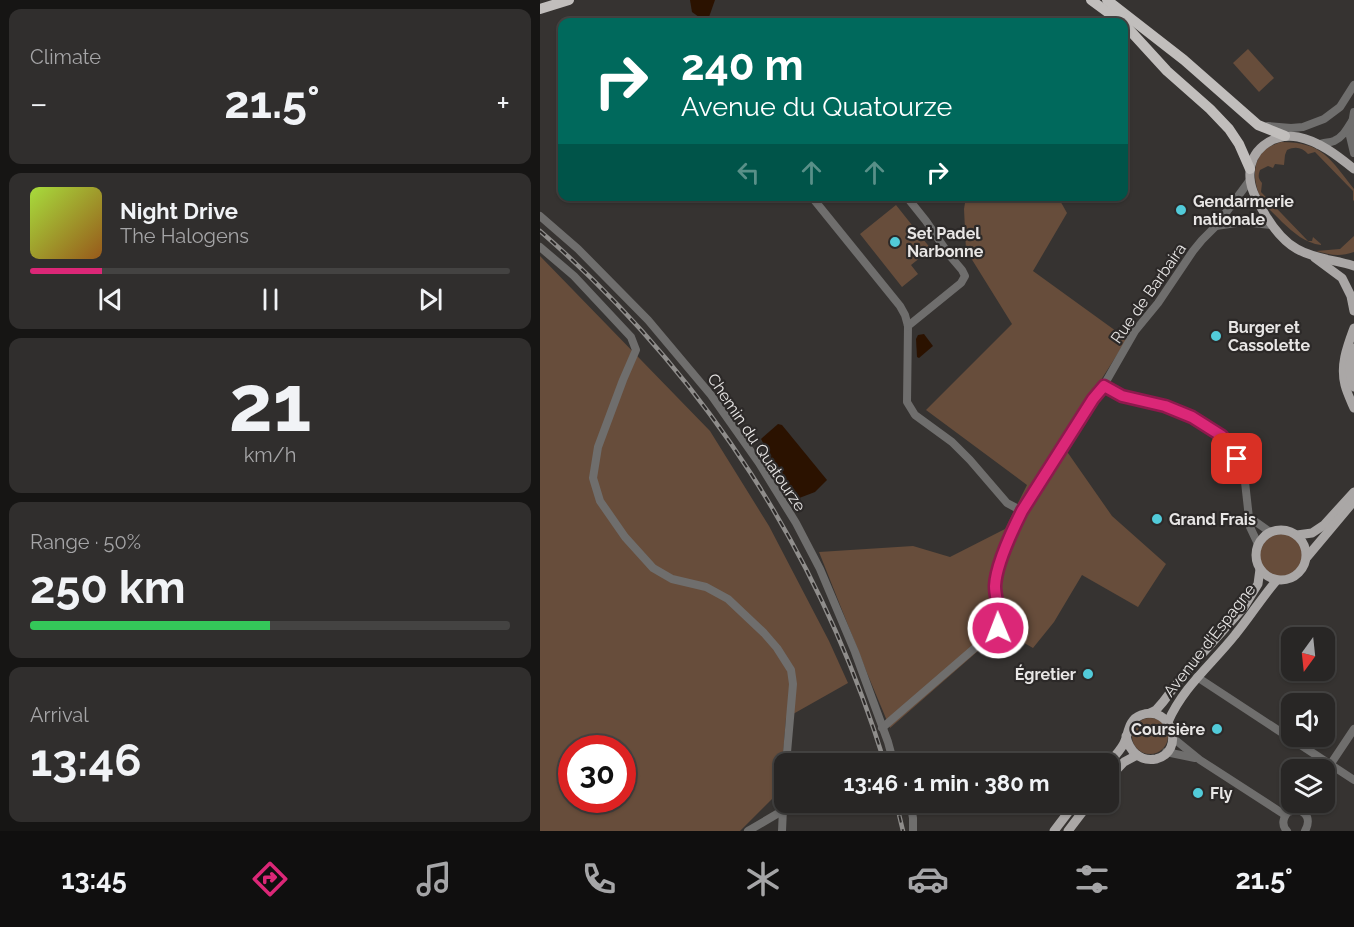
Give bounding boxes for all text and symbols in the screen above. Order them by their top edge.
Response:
text: 240 m [681,41,804,90]
icon: right [582,42,660,120]
text: Climate [30,45,101,69]
text: 21.5° [224,76,320,129]
text: − [30,84,48,123]
text: + [496,84,510,123]
text: Avenue du Quatourze [681,91,952,122]
icon: left [732,156,765,189]
icon: ahead [795,156,828,189]
icon: ahead [858,156,891,189]
icon: right [921,156,954,189]
place label: Gendarmerie nationale [1193,192,1294,229]
text: Night Drive [120,198,238,224]
marker: Gendarmerie nationale [1174,203,1188,217]
text: The Halogens [120,224,249,248]
place label: Set Padel Narbonne [907,224,984,261]
marker: Set Padel Narbonne [888,235,902,249]
street label: Rue de Barbaira [1107,239,1190,347]
icon: previous [94,283,127,316]
icon: pause [254,283,287,316]
icon: next [414,283,447,316]
place label: Burger et Cassolette [1228,318,1310,355]
marker: Burger et Cassolette [1209,329,1223,343]
text: 21 [229,358,311,449]
street label: Chemin du Quatourze [703,370,810,515]
pin [1211,433,1262,484]
icon: arrive [1220,442,1253,475]
text: km/h [244,443,296,467]
place label: Grand Frais [1169,510,1256,529]
marker: Grand Frais [1150,512,1164,526]
text: Range · 50% [30,530,141,554]
text: 250 km [30,561,186,614]
street label: Avenue d'Espagne [1159,580,1259,701]
position arrow [966,596,1030,660]
north arrow [1281,627,1335,681]
map controls [1281,627,1335,813]
place label: Égretier [1015,664,1076,684]
marker: Égretier [1081,667,1095,681]
button: sound [1281,693,1335,747]
text: Arrival [30,703,89,727]
place label: Coursière [1131,720,1205,739]
marker: Coursière [1210,722,1224,736]
text: 13:46 [30,734,141,787]
speed limit sign: 30 [558,735,636,813]
button: layers [1281,759,1335,813]
text: 13:46 · 1 min · 380 m [844,770,1049,796]
place label: Fly [1210,784,1233,803]
marker: Fly [1191,786,1205,800]
icon: directions [249,858,291,900]
icon: music [413,858,455,900]
icon: phone [578,858,620,900]
icon: climate [742,858,784,900]
icon: car [907,858,949,900]
icon: filters [1071,858,1113,900]
text: 13:45 [61,864,127,895]
text: 21.5° [1236,864,1293,895]

